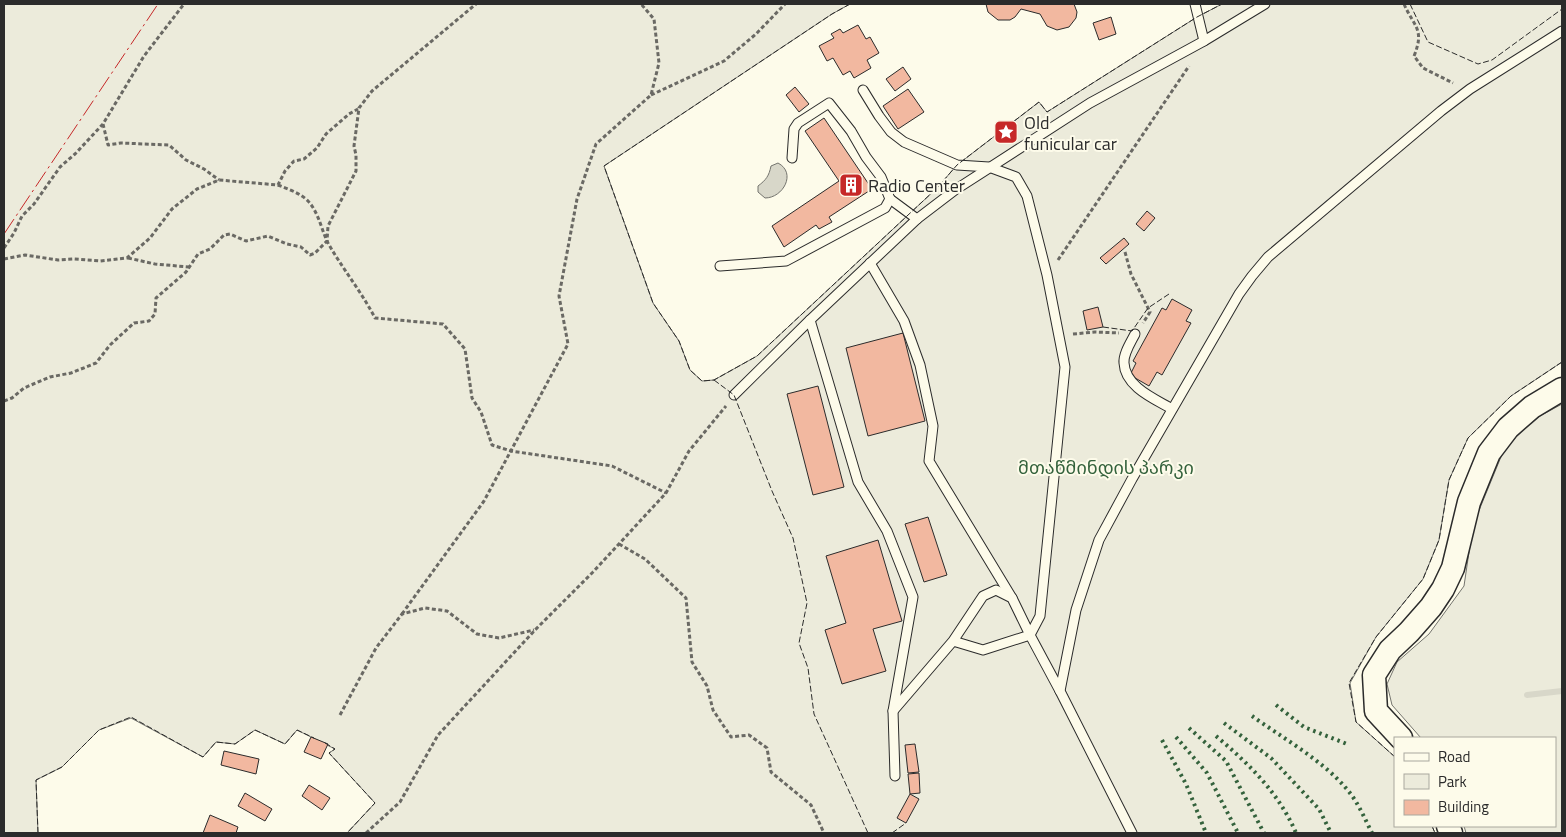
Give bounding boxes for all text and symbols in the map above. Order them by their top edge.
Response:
place label: Old funicular car [1024,109,1117,157]
place icon: Old funicular car [993,119,1019,145]
building icon: Radio Center [838,172,864,198]
place label: Radio Center [868,172,965,199]
park label: მთაწმინდის პარკი [1018,454,1194,481]
legend [1394,737,1556,827]
text: Road [1438,745,1470,768]
text: Park [1438,770,1467,793]
text: Building [1438,795,1489,818]

